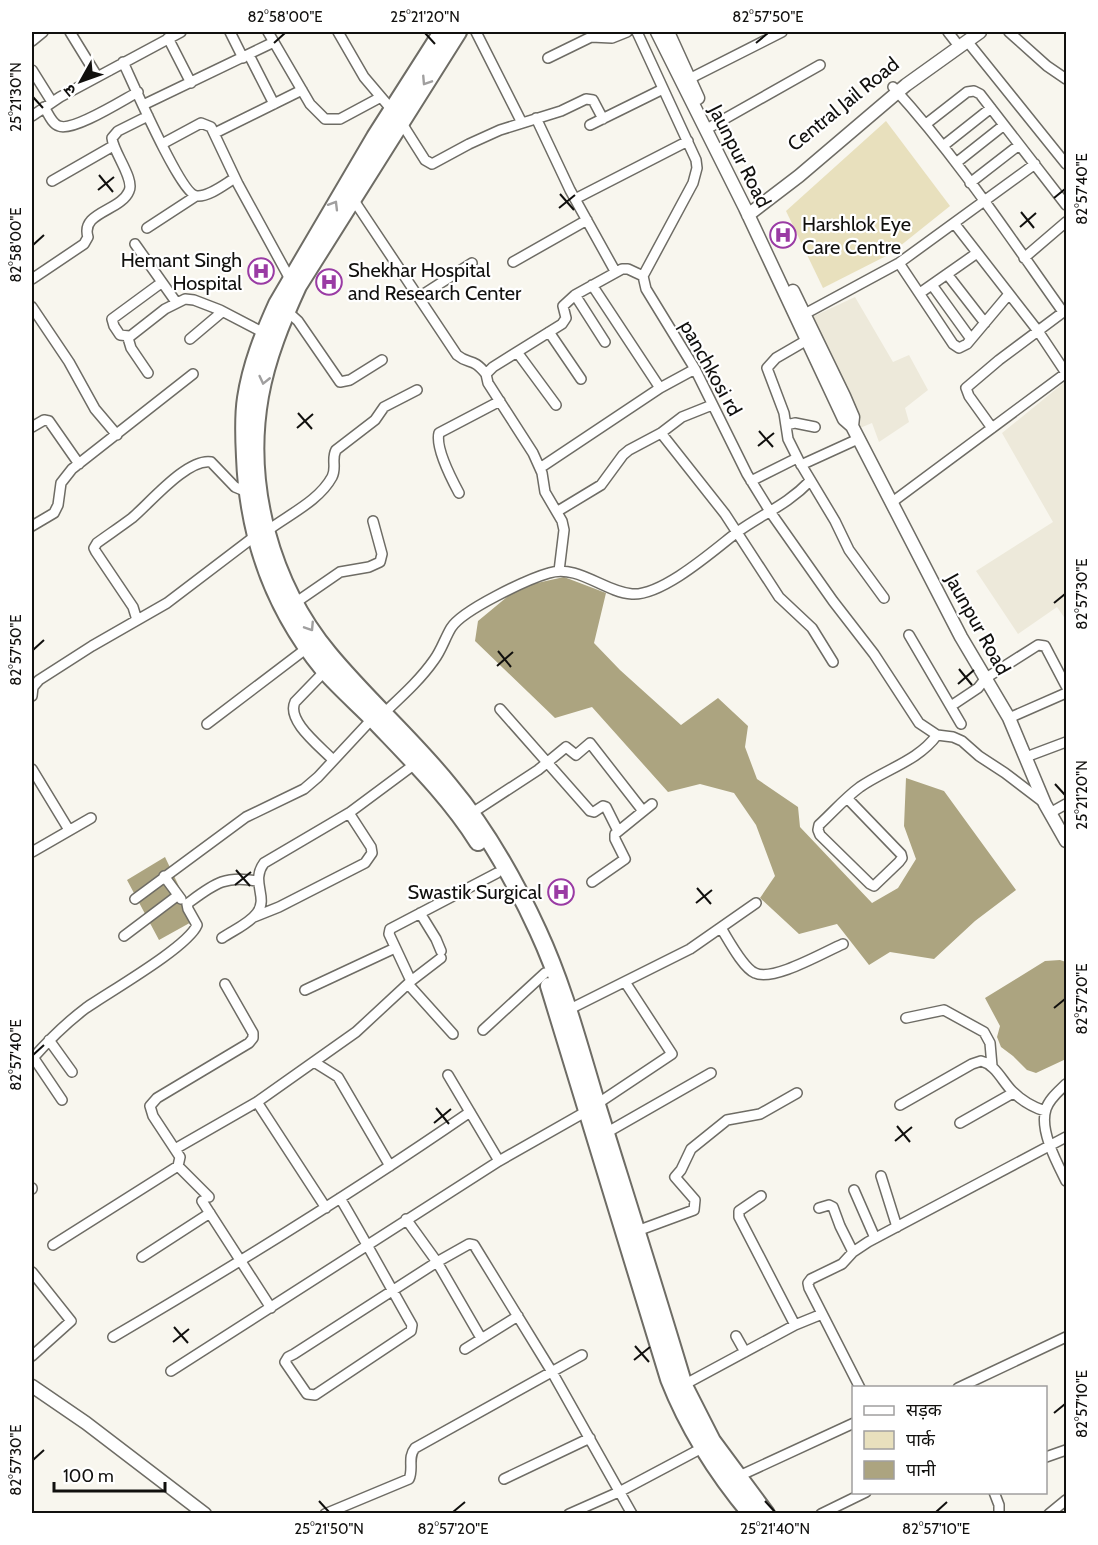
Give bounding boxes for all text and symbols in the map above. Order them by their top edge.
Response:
text: 82°58'00"E [247,8,323,26]
text: 25°21'20"N [390,8,460,26]
text: 82°57'50"E [732,8,804,26]
north arrow [51,51,111,111]
street label: Central Jail Road [782,52,904,156]
text: 25°21'30"N [7,62,25,132]
one-way arrow [422,74,433,85]
text: उ [59,80,80,100]
street label: Jaunpur Road [703,100,776,211]
text: 82°57'40"E [1073,153,1091,225]
one-way arrow [326,201,338,211]
text: 82°58'00"E [7,207,25,283]
place label: Harshlok Eye Care Centre [802,212,911,259]
hospital icon: Harshlok Eye Care Centre [768,220,798,250]
place label: Hemant Singh Hospital [121,248,242,295]
hospital icon: Hemant Singh Hospital [246,256,276,286]
place label: Shekhar Hospital and Research Center [348,258,522,305]
hospital icon: Shekhar Hospital and Research Center [314,267,344,297]
street label: panchkosi rd [675,316,747,420]
one-way arrow [258,375,271,385]
text: 82°57'30"E [1073,558,1091,630]
street label: Jaunpur Road [940,568,1016,679]
text: 82°57'50"E [7,614,25,686]
one-way arrow [302,620,313,631]
text: 25°21'20"N [1073,760,1091,830]
hospital icon: Swastik Surgical [546,877,576,907]
place label: Swastik Surgical [408,880,542,904]
text: 82°57'20"E [1073,963,1091,1035]
text: 82°57'40"E [7,1019,25,1091]
text: 82°57'10"E [1073,1370,1091,1438]
legend [852,1386,1047,1494]
text: सड़क [906,1399,943,1421]
text: 82°57'30"E [7,1424,25,1496]
text: पार्क [906,1429,936,1451]
scale bar [54,1455,165,1493]
text: पानी [906,1459,936,1481]
text: 100 m [63,1465,114,1487]
text: 25°21'50"N [294,1520,364,1538]
text: 82°57'20"E [417,1520,489,1538]
text: 25°21'40"N [740,1520,810,1538]
text: 82°57'10"E [902,1520,970,1538]

